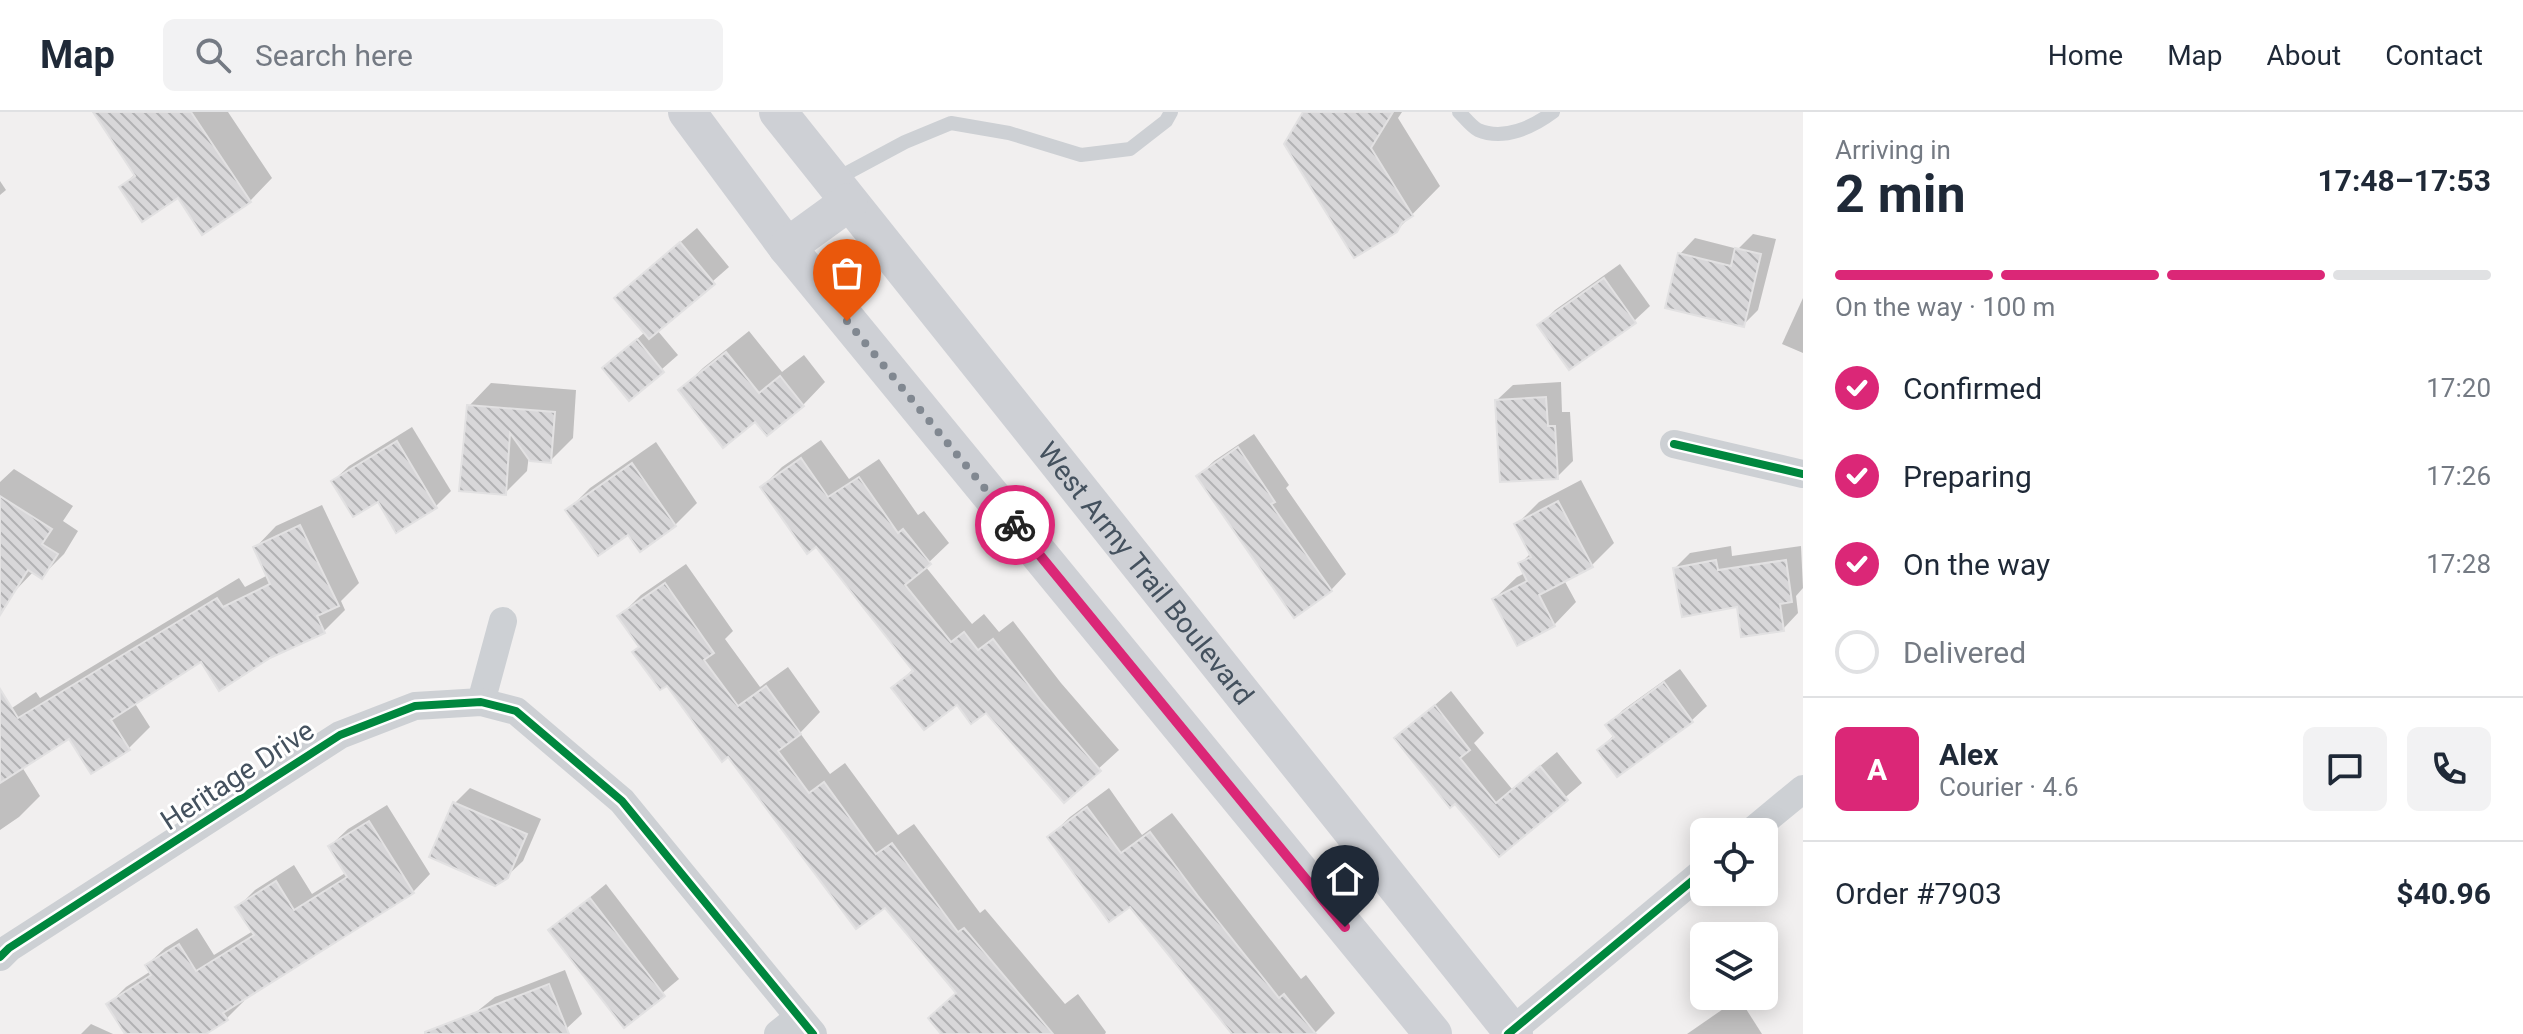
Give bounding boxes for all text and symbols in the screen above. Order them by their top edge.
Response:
search box [163,19,723,91]
text: Map [40,33,115,77]
icon: search [191,33,235,77]
text: Search here [255,38,413,73]
text: Home [2048,39,2123,72]
text: Map [2167,39,2223,72]
text: About [2267,39,2341,72]
text: Contact [2385,39,2483,72]
text: Arriving in [1835,135,1951,165]
text: 17:48–17:53 [2317,163,2491,198]
text: 2 min [1835,164,1966,225]
pin [813,239,881,321]
icon: bag [825,251,869,295]
text: On the way · 100 m [1835,292,2055,322]
icon: check [1835,366,1879,410]
text: Confirmed [1903,371,2042,406]
text: 17:20 [2426,373,2491,403]
street label: West Army Trail Boulevard [1031,436,1260,711]
icon: check [1835,454,1879,498]
text: Preparing [1903,459,2032,494]
text: 17:26 [2426,461,2491,491]
courier [975,485,1055,565]
icon: bike [993,503,1037,547]
icon: check [1835,542,1879,586]
text: On the way [1903,547,2050,582]
text: 17:28 [2426,549,2491,579]
text: Delivered [1903,635,2026,670]
street label: Heritage Drive [155,714,320,837]
button: chat [2303,727,2387,811]
button: phone [2407,727,2491,811]
text: Alex [1939,737,1999,772]
text: A [1867,752,1887,787]
text: Courier · 4.6 [1939,772,2079,802]
map controls [1690,818,1778,1010]
button: locate [1690,818,1778,906]
pin [1311,845,1379,927]
icon: home [1323,857,1367,901]
text: Order #7903 [1835,876,2002,911]
text: $40.96 [2396,876,2491,911]
button: layers [1690,922,1778,1010]

